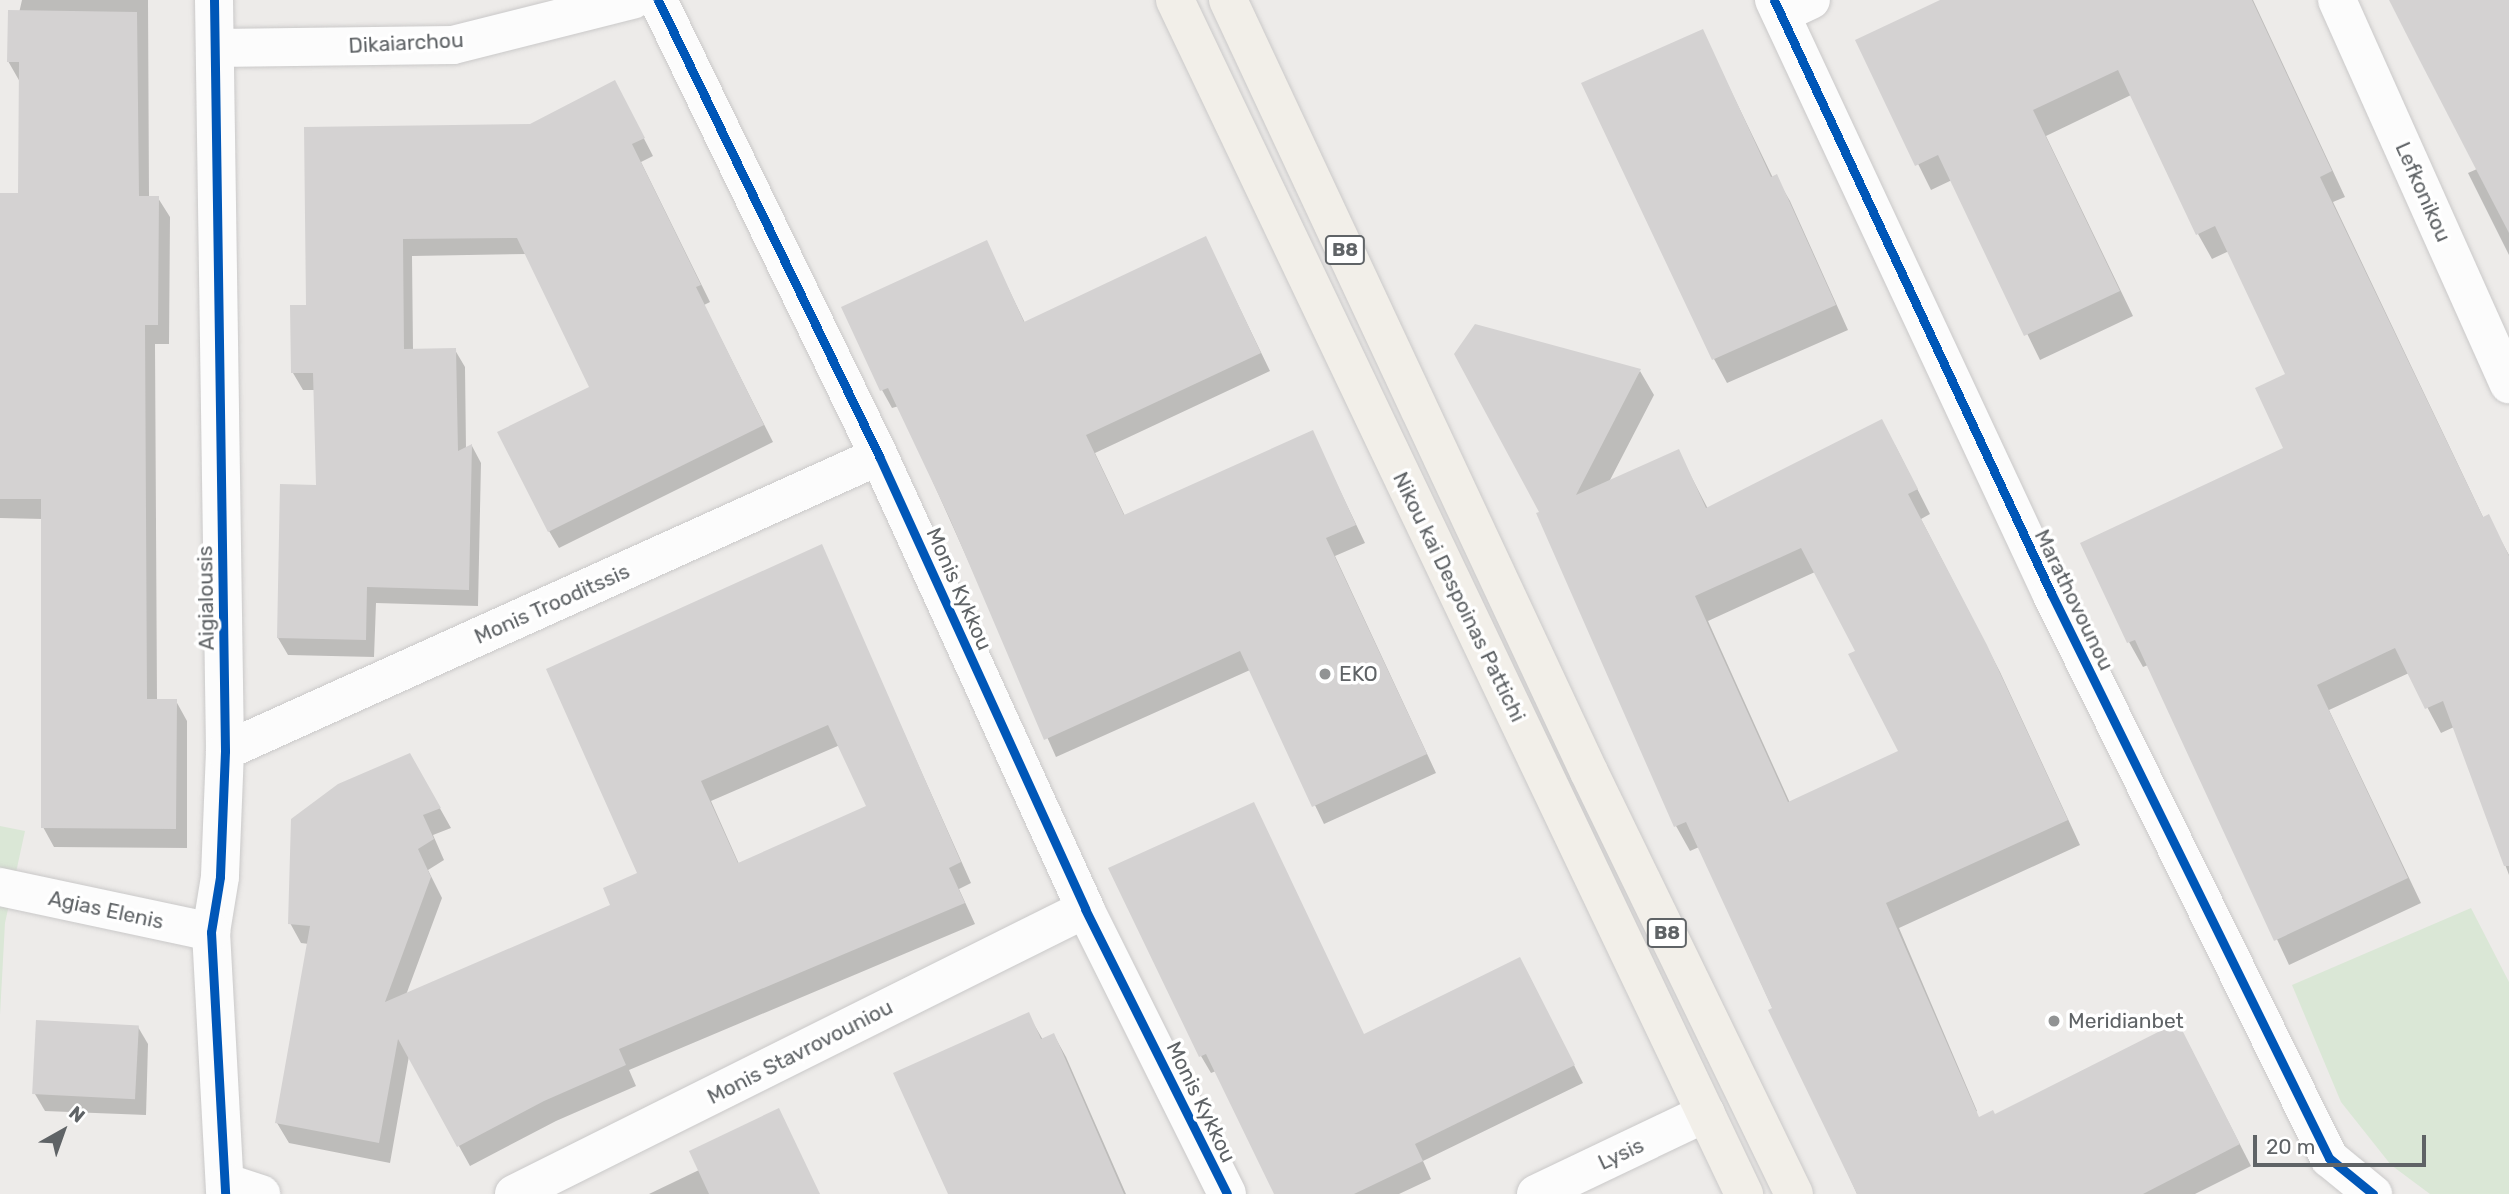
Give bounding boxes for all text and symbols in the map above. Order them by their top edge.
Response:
street label: Dikaiarchou [348,27,464,59]
street label: Lefkonikou [2390,138,2456,246]
road number: B8 [1324,234,1366,266]
street label: Nikou kai Despoinas Pattichi [1387,468,1531,726]
street label: Monis Kykkou [921,524,997,654]
street label: Marathovounou [2029,525,2119,675]
street label: Aigialousis [192,545,220,651]
street label: Monis Trooditssis [470,558,634,650]
place label: EKO [1339,661,1378,687]
marker: EKO [1317,666,1333,682]
street label: Agias Elenis [46,886,166,934]
road number: B8 [1646,917,1688,948]
street label: Monis Stavrovouniou [703,994,897,1110]
place label: Meridianbet [2068,1008,2184,1034]
marker: Meridianbet [2046,1013,2062,1029]
street label: Monis Kykkou [1161,1037,1241,1167]
north arrow [28,1096,98,1166]
text: N [64,1101,89,1128]
scale bar [2257,1120,2430,1164]
street label: Lysis [1594,1133,1648,1175]
text: 20 m [2266,1134,2315,1159]

